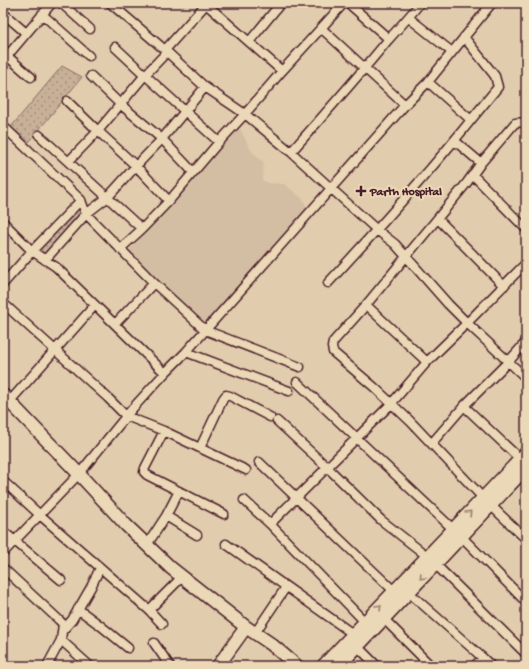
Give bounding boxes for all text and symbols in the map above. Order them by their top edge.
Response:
marker: Parth Hospital [355,185,367,197]
place label: Parth Hospital [369,186,442,200]
one-way arrow [464,510,471,518]
one-way arrow [419,573,426,580]
one-way arrow [374,604,382,612]

